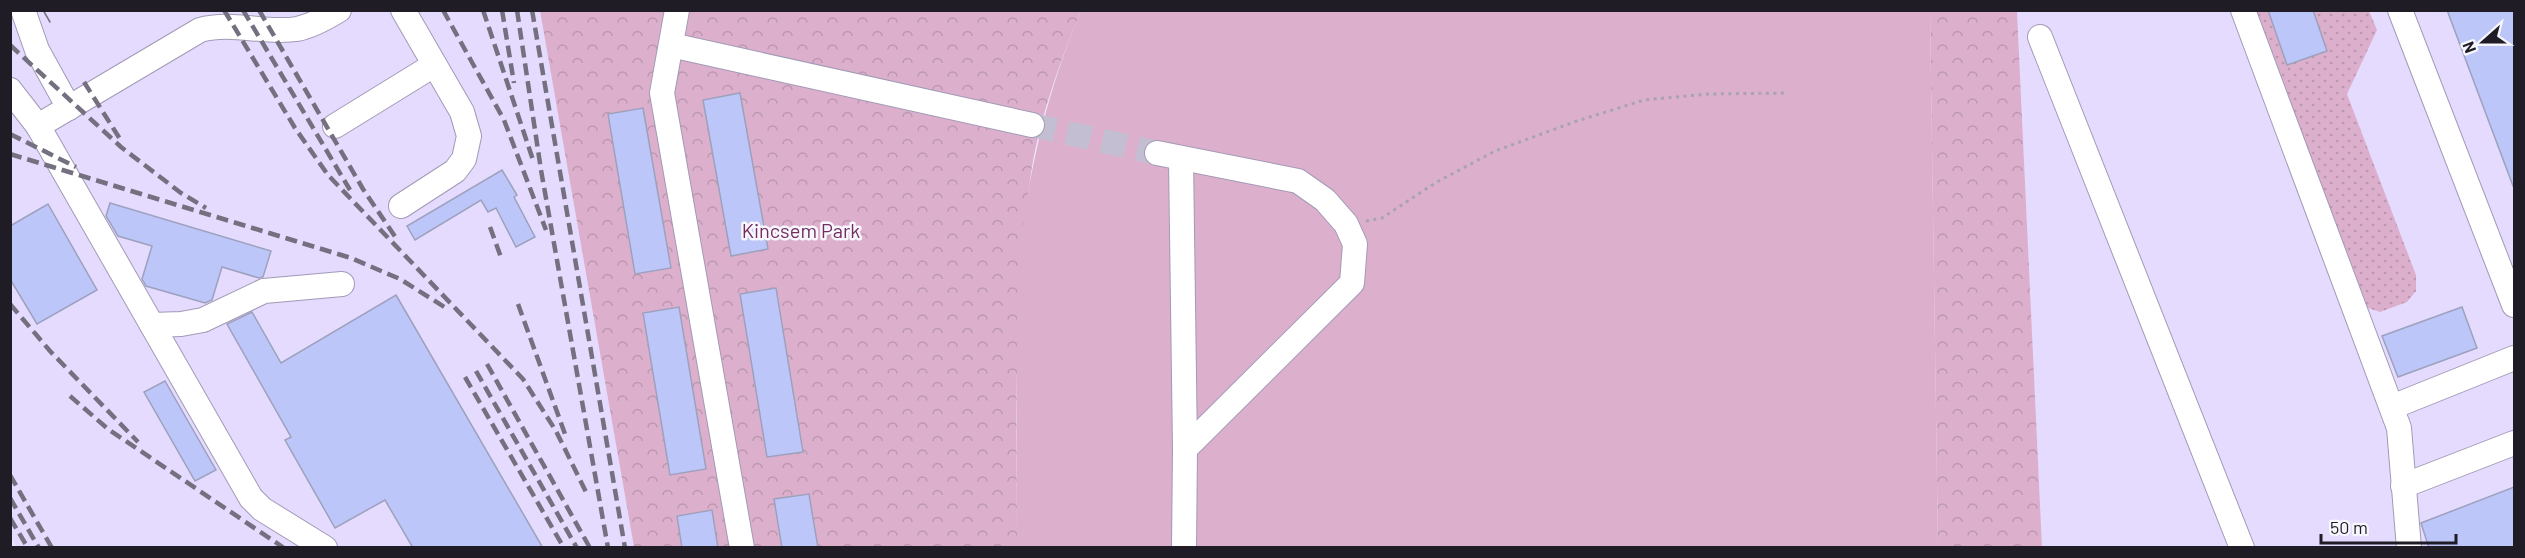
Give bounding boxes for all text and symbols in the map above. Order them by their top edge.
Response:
north arrow [2453,12,2513,72]
text: N [2458,39,2479,56]
park label: Kincsem Park [742,218,860,242]
scale bar [2321,507,2456,545]
text: 50 m [2330,516,2368,538]

